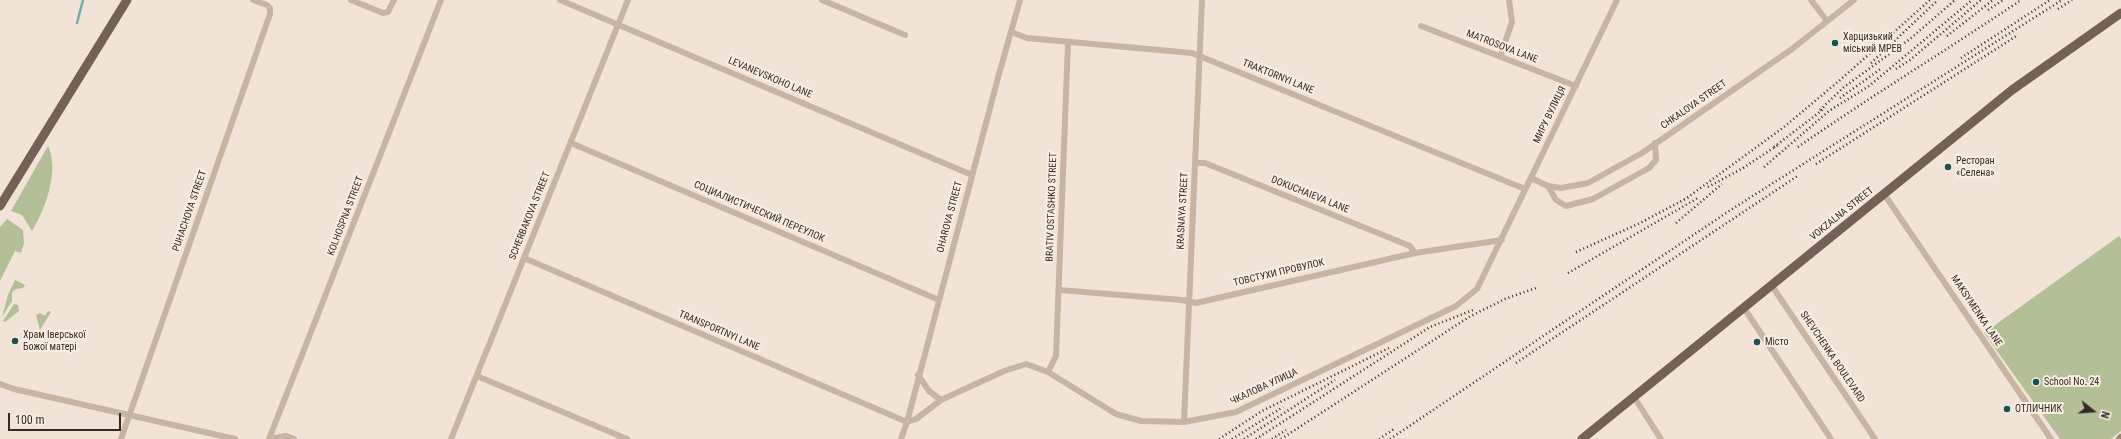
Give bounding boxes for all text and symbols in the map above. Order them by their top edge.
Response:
street label: MATROSOVA LANE [1465,28,1539,66]
place label: Харцизький міський МРЕВ [1843,31,1902,54]
marker: Харцизький міський МРЕВ [1830,38,1840,48]
street label: LEVANEVSKOHO LANE [726,55,814,101]
street label: TRAKTORNYI LANE [1241,57,1315,97]
street label: CHKALOVA STREET [1659,78,1729,132]
street label: МИРУ ВУЛИЦЯ [1531,84,1569,146]
street label: BRATIV OSTASHKO STREET [1044,152,1060,262]
place label: Ресторан «Селена» [1956,155,1995,178]
marker: Ресторан «Селена» [1943,162,1953,172]
street label: PUHACHOVA STREET [170,169,210,253]
street label: SCHERBAKOVA STREET [507,170,553,262]
street label: KRASNAYA STREET [1175,172,1191,250]
street label: DOKUCHAIEVA LANE [1269,174,1351,216]
street label: KOLHOSPNA STREET [325,175,367,257]
street label: СОЦИАЛИСТИЧЕСКИЙ ПЕРЕУЛОК [692,179,826,245]
street label: OHAROVA STREET [935,180,965,254]
street label: VOKZALNA STREET [1808,185,1876,243]
street label: ТОВСТУХИ ПРОВУЛОК [1232,257,1326,289]
street label: MAKSYMENKA LANE [1948,273,2004,349]
street label: TRANSPORTNYI LANE [677,308,761,354]
street label: SHEVCHENKA BOULEVARD [1797,309,1867,405]
place label: Храм Іверської Божої матері [23,329,86,352]
marker: Храм Іверської Божої матері [10,336,20,346]
place label: Місто [1765,336,1789,348]
marker: Місто [1752,337,1762,347]
street label: ЧКАЛОВА УЛИЦА [1228,366,1300,408]
place label: School No. 24 [2044,376,2099,388]
marker: School No. 24 [2031,377,2041,387]
north arrow [2073,391,2113,431]
place label: ОТЛИЧНИК [2015,403,2062,415]
marker: ОТЛИЧНИК [2002,404,2012,414]
scale bar [10,405,123,431]
text: N [2098,410,2112,420]
text: 100 m [15,413,45,427]

